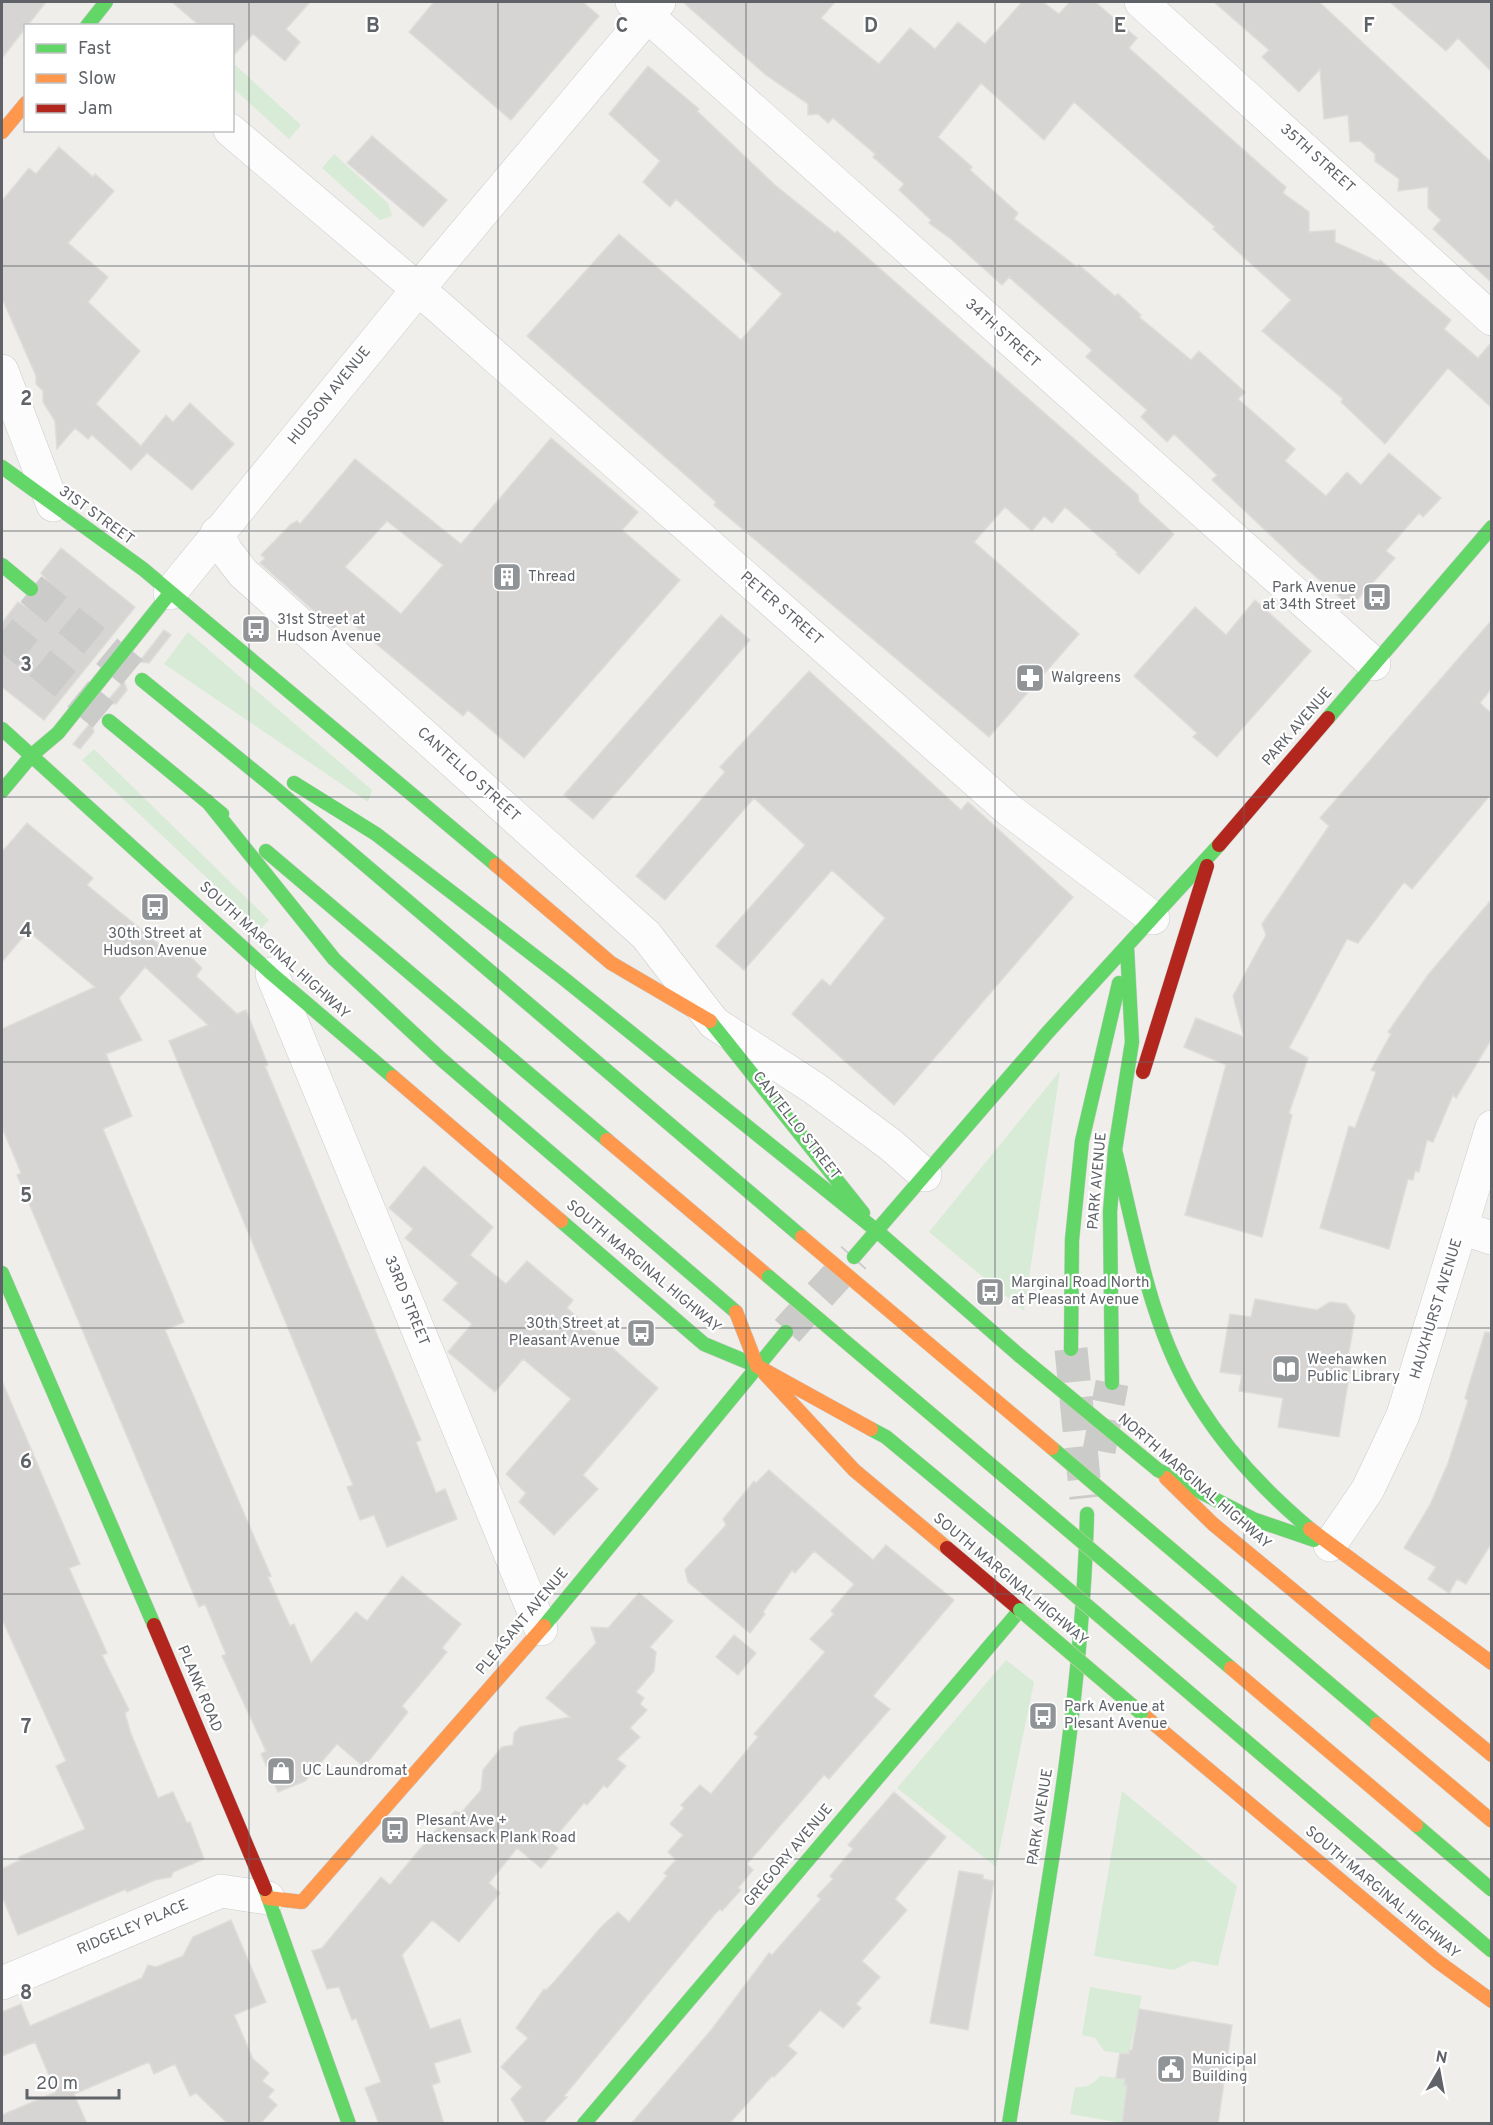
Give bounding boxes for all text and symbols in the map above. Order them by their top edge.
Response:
text: B [366,14,380,40]
text: C [616,14,628,40]
text: D [864,14,878,40]
text: E [1114,14,1126,40]
text: F [1363,14,1375,40]
legend [24,24,234,132]
text: Fast [78,38,111,61]
text: Slow [78,68,116,91]
text: Jam [78,98,113,121]
street label: 35TH STREET [1275,120,1359,198]
street label: 34TH STREET [960,295,1044,373]
street label: HUDSON AVENUE [284,343,376,449]
text: 2 [20,387,32,413]
street label: 31ST STREET [54,482,138,550]
building icon: Thread [491,561,523,593]
place label: Thread [528,568,575,587]
street label: PETER STREET [736,568,826,650]
place label: Park Avenue at 34th Street [1262,579,1356,615]
bus stop icon: Park Avenue at 34th Street [1361,581,1393,613]
place label: 31st Street at Hudson Avenue [277,611,381,647]
bus stop icon: 31st Street at Hudson Avenue [240,613,272,645]
text: 3 [20,653,32,679]
pharmacy icon: Walgreens [1014,662,1046,694]
place label: Walgreens [1051,669,1121,688]
street label: PARK AVENUE [1259,684,1337,770]
street label: CANTELLO STREET [412,724,524,826]
street label: SOUTH MARGINAL HIGHWAY [195,878,354,1024]
bus stop icon: 30th Street at Hudson Avenue [139,891,171,923]
text: 4 [20,919,32,945]
place label: 30th Street at Hudson Avenue [103,925,207,961]
street label: CANTELLO STREET [748,1068,844,1184]
street label: PARK AVENUE [1084,1131,1112,1231]
text: 5 [20,1184,32,1210]
street label: SOUTH MARGINAL HIGHWAY [562,1197,725,1338]
street label: HAUXHURST AVENUE [1407,1236,1467,1382]
street label: 33RD STREET [379,1253,433,1349]
place label: Marginal Road North at Pleasant Avenue [1011,1274,1149,1310]
bus stop icon: Marginal Road North at Pleasant Avenue [974,1276,1006,1308]
place label: 30th Street at Pleasant Avenue [509,1315,620,1351]
bus stop icon: 30th Street at Pleasant Avenue [625,1317,657,1349]
place label: Weehawken Public Library [1307,1351,1400,1387]
library icon: Weehawken Public Library [1270,1353,1302,1385]
street label: NORTH MARGINAL HIGHWAY [1113,1410,1275,1554]
text: 6 [20,1450,32,1476]
street label: SOUTH MARGINAL HIGHWAY [929,1510,1092,1651]
street label: PLEASANT AVENUE [473,1565,573,1679]
street label: PLANK ROAD [172,1643,226,1735]
place label: Park Avenue at Plesant Avenue [1064,1698,1167,1734]
bus stop icon: Park Avenue at Plesant Avenue [1027,1700,1059,1732]
text: 7 [21,1715,31,1741]
shop icon: UC Laundromat [265,1755,297,1787]
place label: UC Laundromat [302,1762,407,1781]
street label: PARK AVENUE [1024,1767,1058,1867]
street label: GREGORY AVENUE [740,1801,838,1911]
place label: Plesant Ave + Hackensack Plank Road [416,1812,576,1848]
bus stop icon: Plesant Ave + Hackensack Plank Road [379,1814,411,1846]
street label: SOUTH MARGINAL HIGHWAY [1301,1823,1464,1964]
street label: RIDGELEY PLACE [74,1896,192,1960]
text: 8 [20,1981,32,2007]
north arrow [1409,2041,1469,2101]
text: N [1434,2047,1449,2069]
place label: Municipal Building [1192,2051,1257,2087]
public building icon: Municipal Building [1155,2053,1187,2085]
scale bar [27,2062,118,2100]
text: 20 m [36,2073,78,2096]

